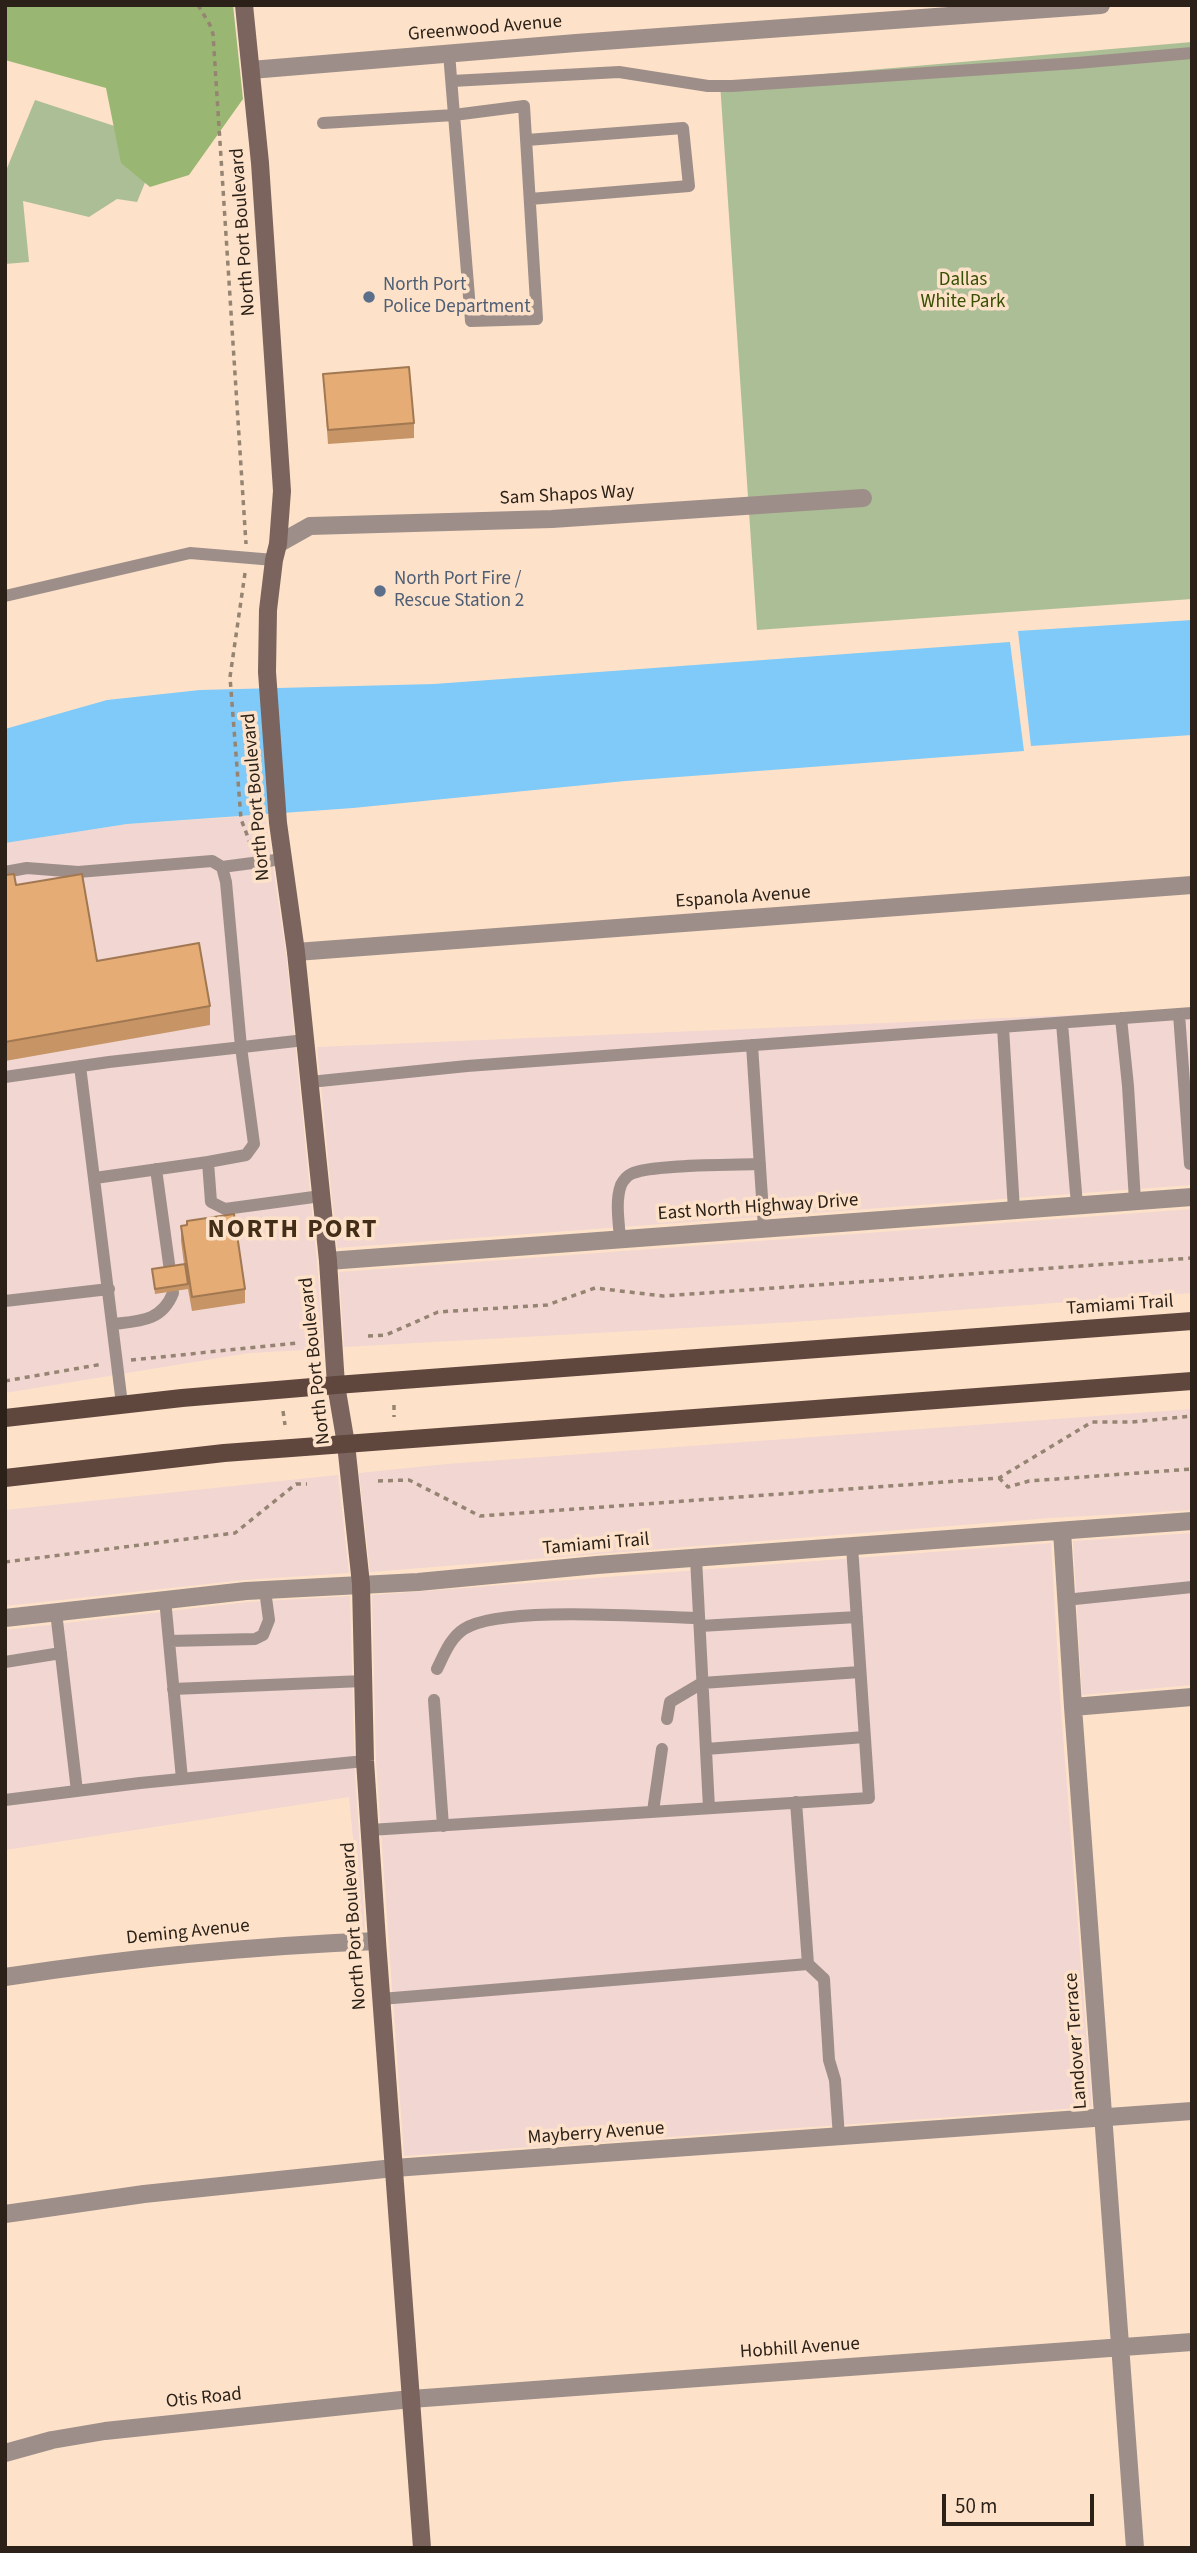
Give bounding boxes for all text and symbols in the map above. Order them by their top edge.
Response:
street label: Greenwood Avenue [407,11,563,47]
street label: North Port Boulevard [227,147,261,317]
park label: Dallas White Park [921,270,1005,314]
place label: North Port Police Department [383,275,531,319]
marker: North Port Police Department [361,289,377,305]
street label: Sam Shapos Way [499,481,635,511]
place label: North Port Fire / Rescue Station 2 [394,569,524,613]
marker: North Port Fire / Rescue Station 2 [372,583,388,599]
street label: North Port Boulevard [238,712,276,882]
street label: Espanola Avenue [675,882,811,914]
street label: East North Highway Drive [657,1190,859,1226]
district label: NORTH PORT [209,1215,377,1247]
street label: North Port Boulevard [296,1276,336,1446]
street label: Tamiami Trail [1066,1291,1174,1321]
street label: Tamiami Trail [542,1529,650,1561]
street label: North Port Boulevard [338,1841,372,2011]
street label: Deming Avenue [125,1915,251,1951]
street label: Landover Terrace [1061,1972,1093,2110]
street label: Mayberry Avenue [527,2118,665,2150]
street label: Hobhill Avenue [739,2333,861,2365]
street label: Otis Road [165,2384,243,2414]
scale bar [945,2480,1097,2524]
text: 50 m [955,2491,997,2521]

